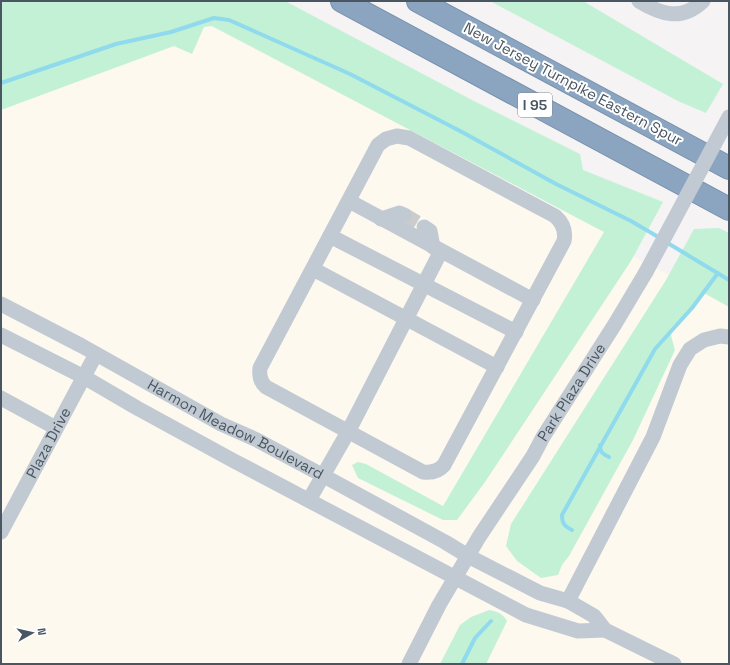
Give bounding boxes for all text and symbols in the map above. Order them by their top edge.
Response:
street label: New Jersey Turnpike Eastern Spur [461,18,686,150]
road number: I 95 [518,93,552,117]
street label: Park Plaza Drive [533,339,609,445]
street label: Harmon Meadow Boulevard [144,375,327,483]
street label: Plaza Drive [21,404,75,481]
north arrow [12,613,52,653]
text: N [34,627,49,636]

